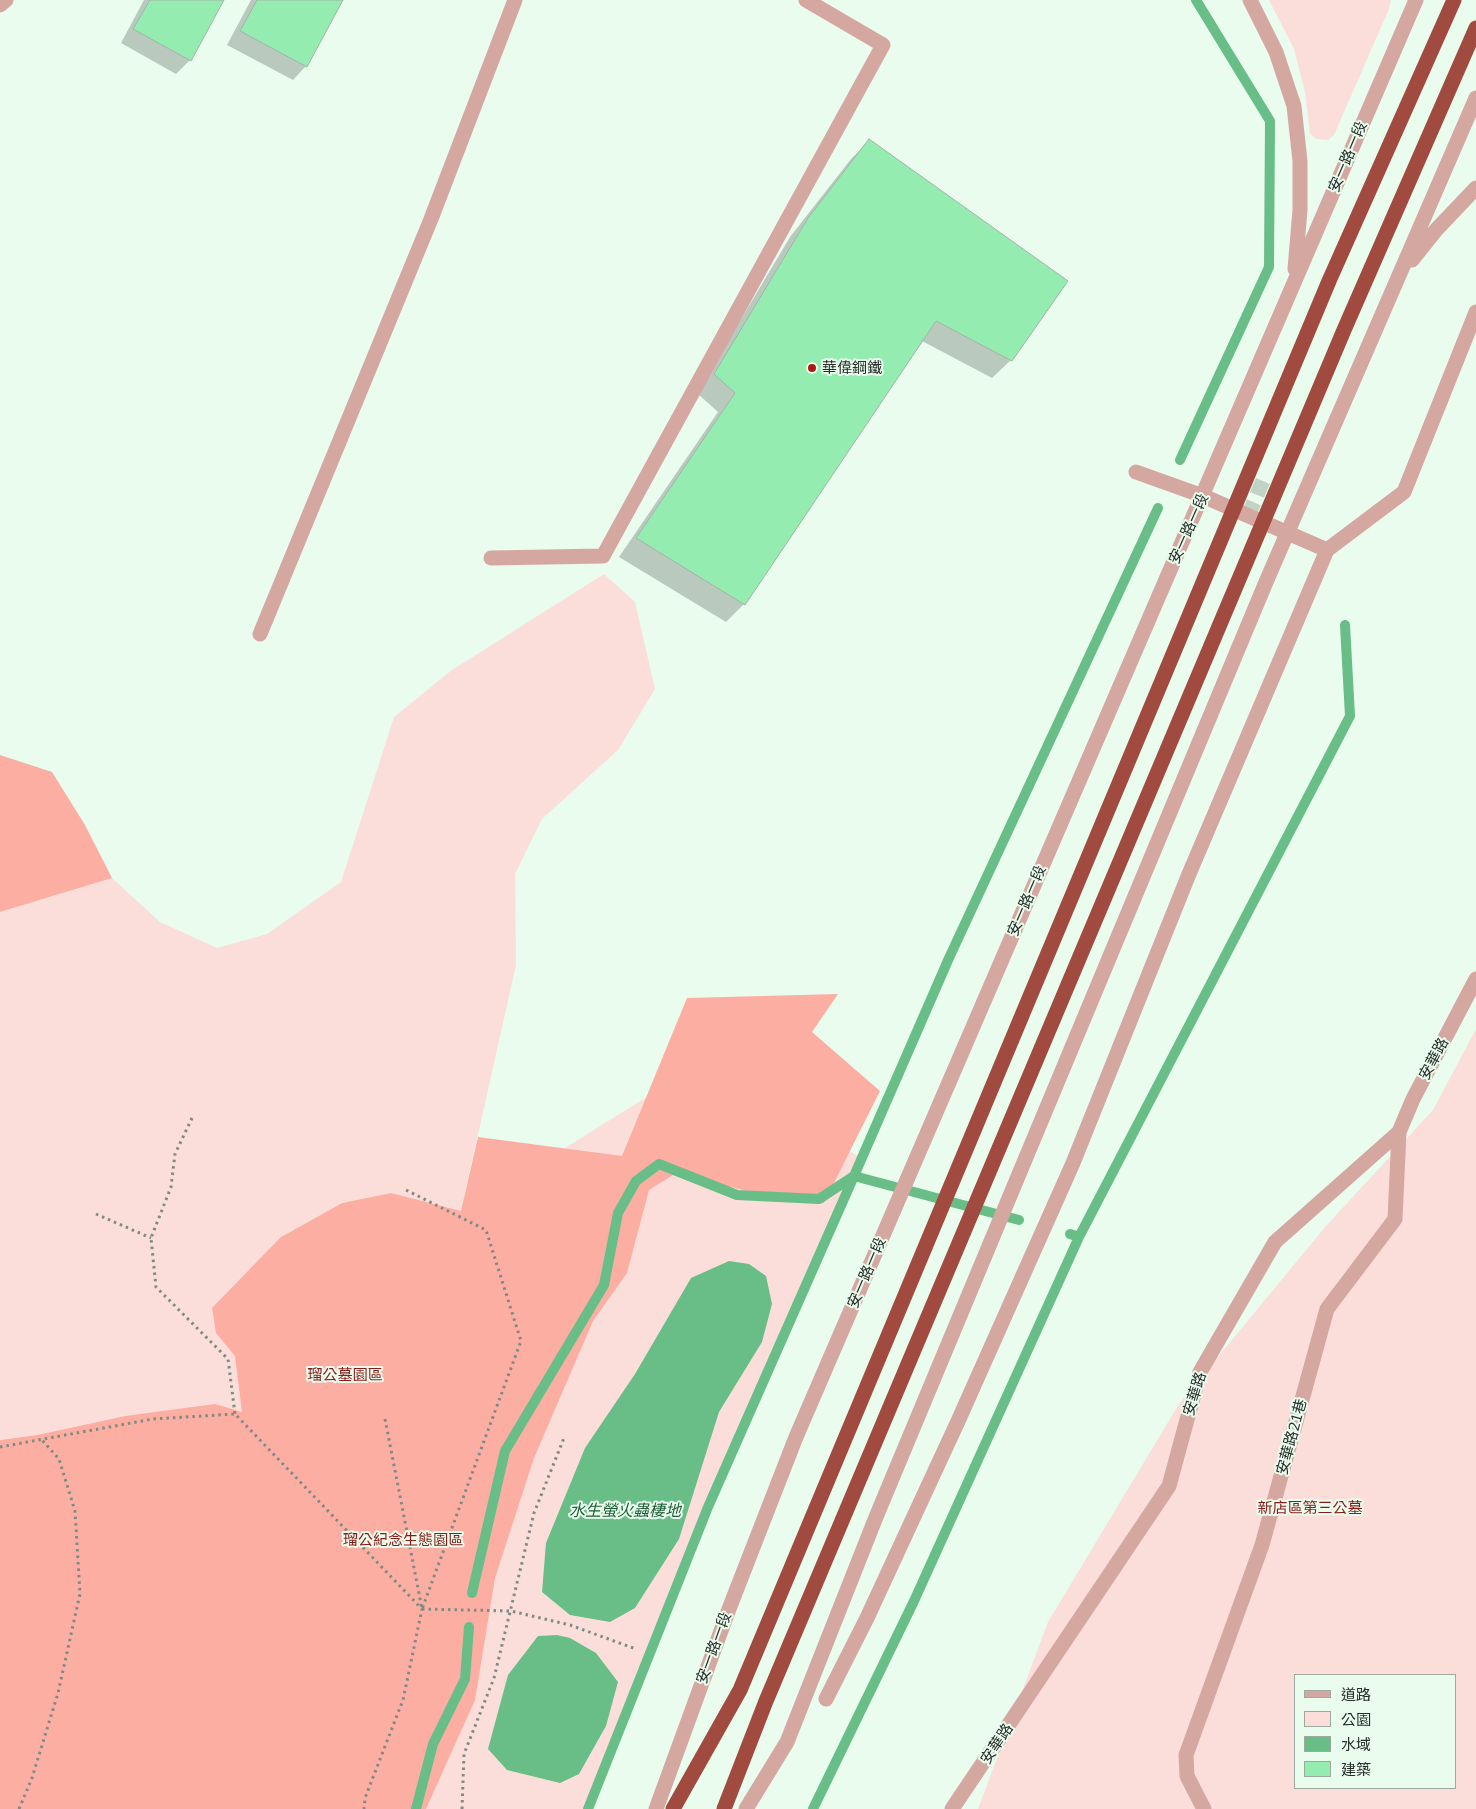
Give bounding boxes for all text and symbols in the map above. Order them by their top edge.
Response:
street label: 安一路一段 [1325,119,1371,195]
place label: 華偉鋼鐵 [822,359,882,377]
marker: 華偉鋼鐵 [806,362,818,374]
street label: 安一路一段 [1166,491,1212,567]
street label: 安一路一段 [1004,863,1050,939]
street label: 安華路 [1415,1035,1453,1083]
street label: 安一路一段 [844,1235,890,1311]
park label: 瑠公墓園區 [308,1366,382,1384]
street label: 安華路 [1180,1370,1210,1418]
street label: 安華路21巷 [1273,1397,1311,1477]
park label: 新店區第三公墓 [1258,1499,1362,1517]
water label: 水生螢火蟲棲地 [569,1501,681,1521]
park label: 瑠公紀念生態園區 [343,1531,463,1549]
street label: 安一路一段 [693,1610,735,1686]
legend [1294,1674,1456,1789]
text: 道路 [1341,1685,1371,1704]
text: 公園 [1341,1710,1371,1729]
street label: 安華路 [977,1720,1017,1768]
text: 水域 [1341,1735,1371,1754]
text: 建築 [1341,1760,1371,1779]

